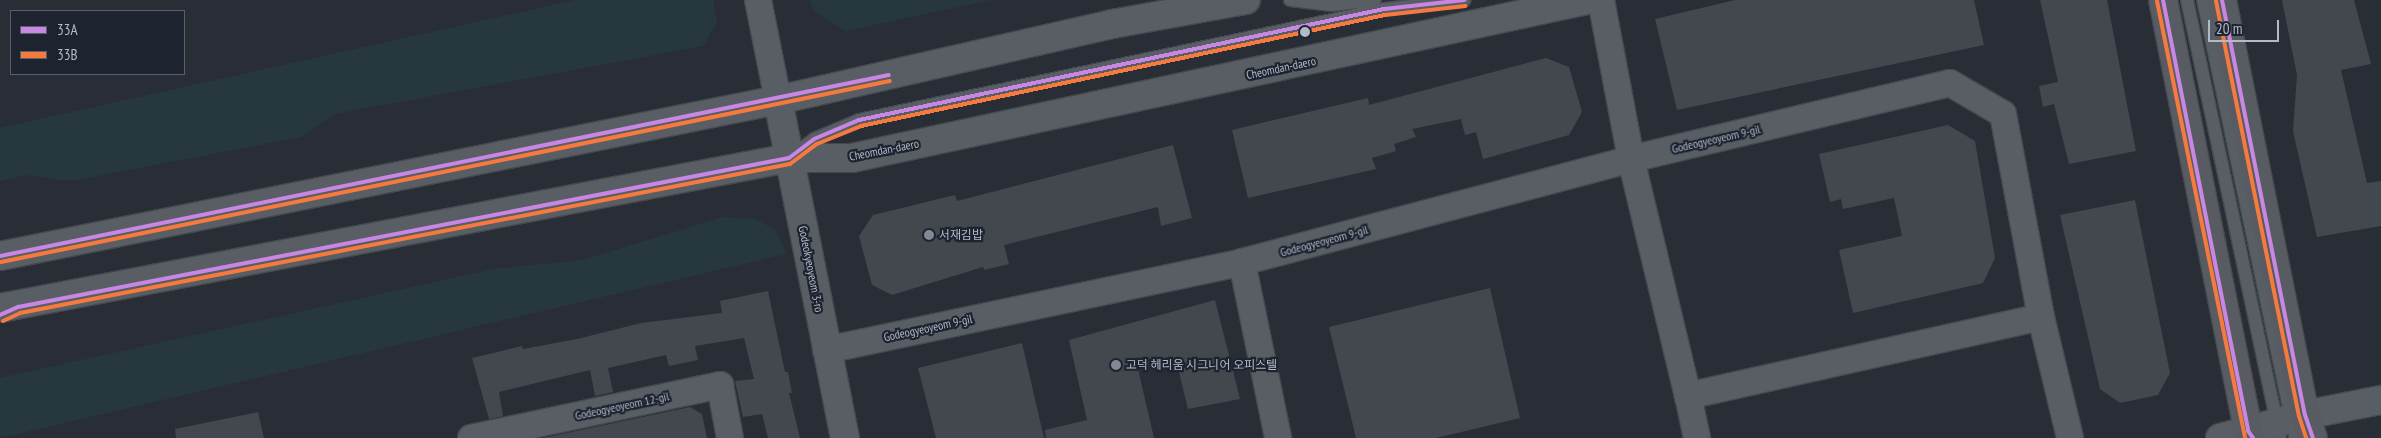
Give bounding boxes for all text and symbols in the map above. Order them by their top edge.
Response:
legend [10,10,185,75]
scale bar [2211,10,2282,42]
text: 20 m [2216,19,2242,38]
text: 33A [57,20,78,39]
unlabelled marker [1300,27,1310,37]
text: 33B [57,45,78,64]
street label: Cheomdan-daero [1245,54,1317,82]
street label: Godeogyeoyeom 9-gil [1670,122,1762,156]
street label: Cheomdan-daero [848,136,920,164]
street label: Godeogyeoyeom 9-gil [1279,222,1369,260]
street label: Godeokyeoyeom 3-ro [796,225,826,313]
place label: 서재김밥 [939,228,983,242]
marker: 서재김밥 [923,229,935,241]
street label: Godeogyeoyeom 9-gil [882,312,974,344]
place label: 고덕 헤리움 시그니어 오피스텔 [1126,358,1277,372]
marker: 고덕 헤리움 시그니어 오피스텔 [1110,359,1122,371]
street label: Godeogyeoyeom 12-gil [574,389,670,423]

